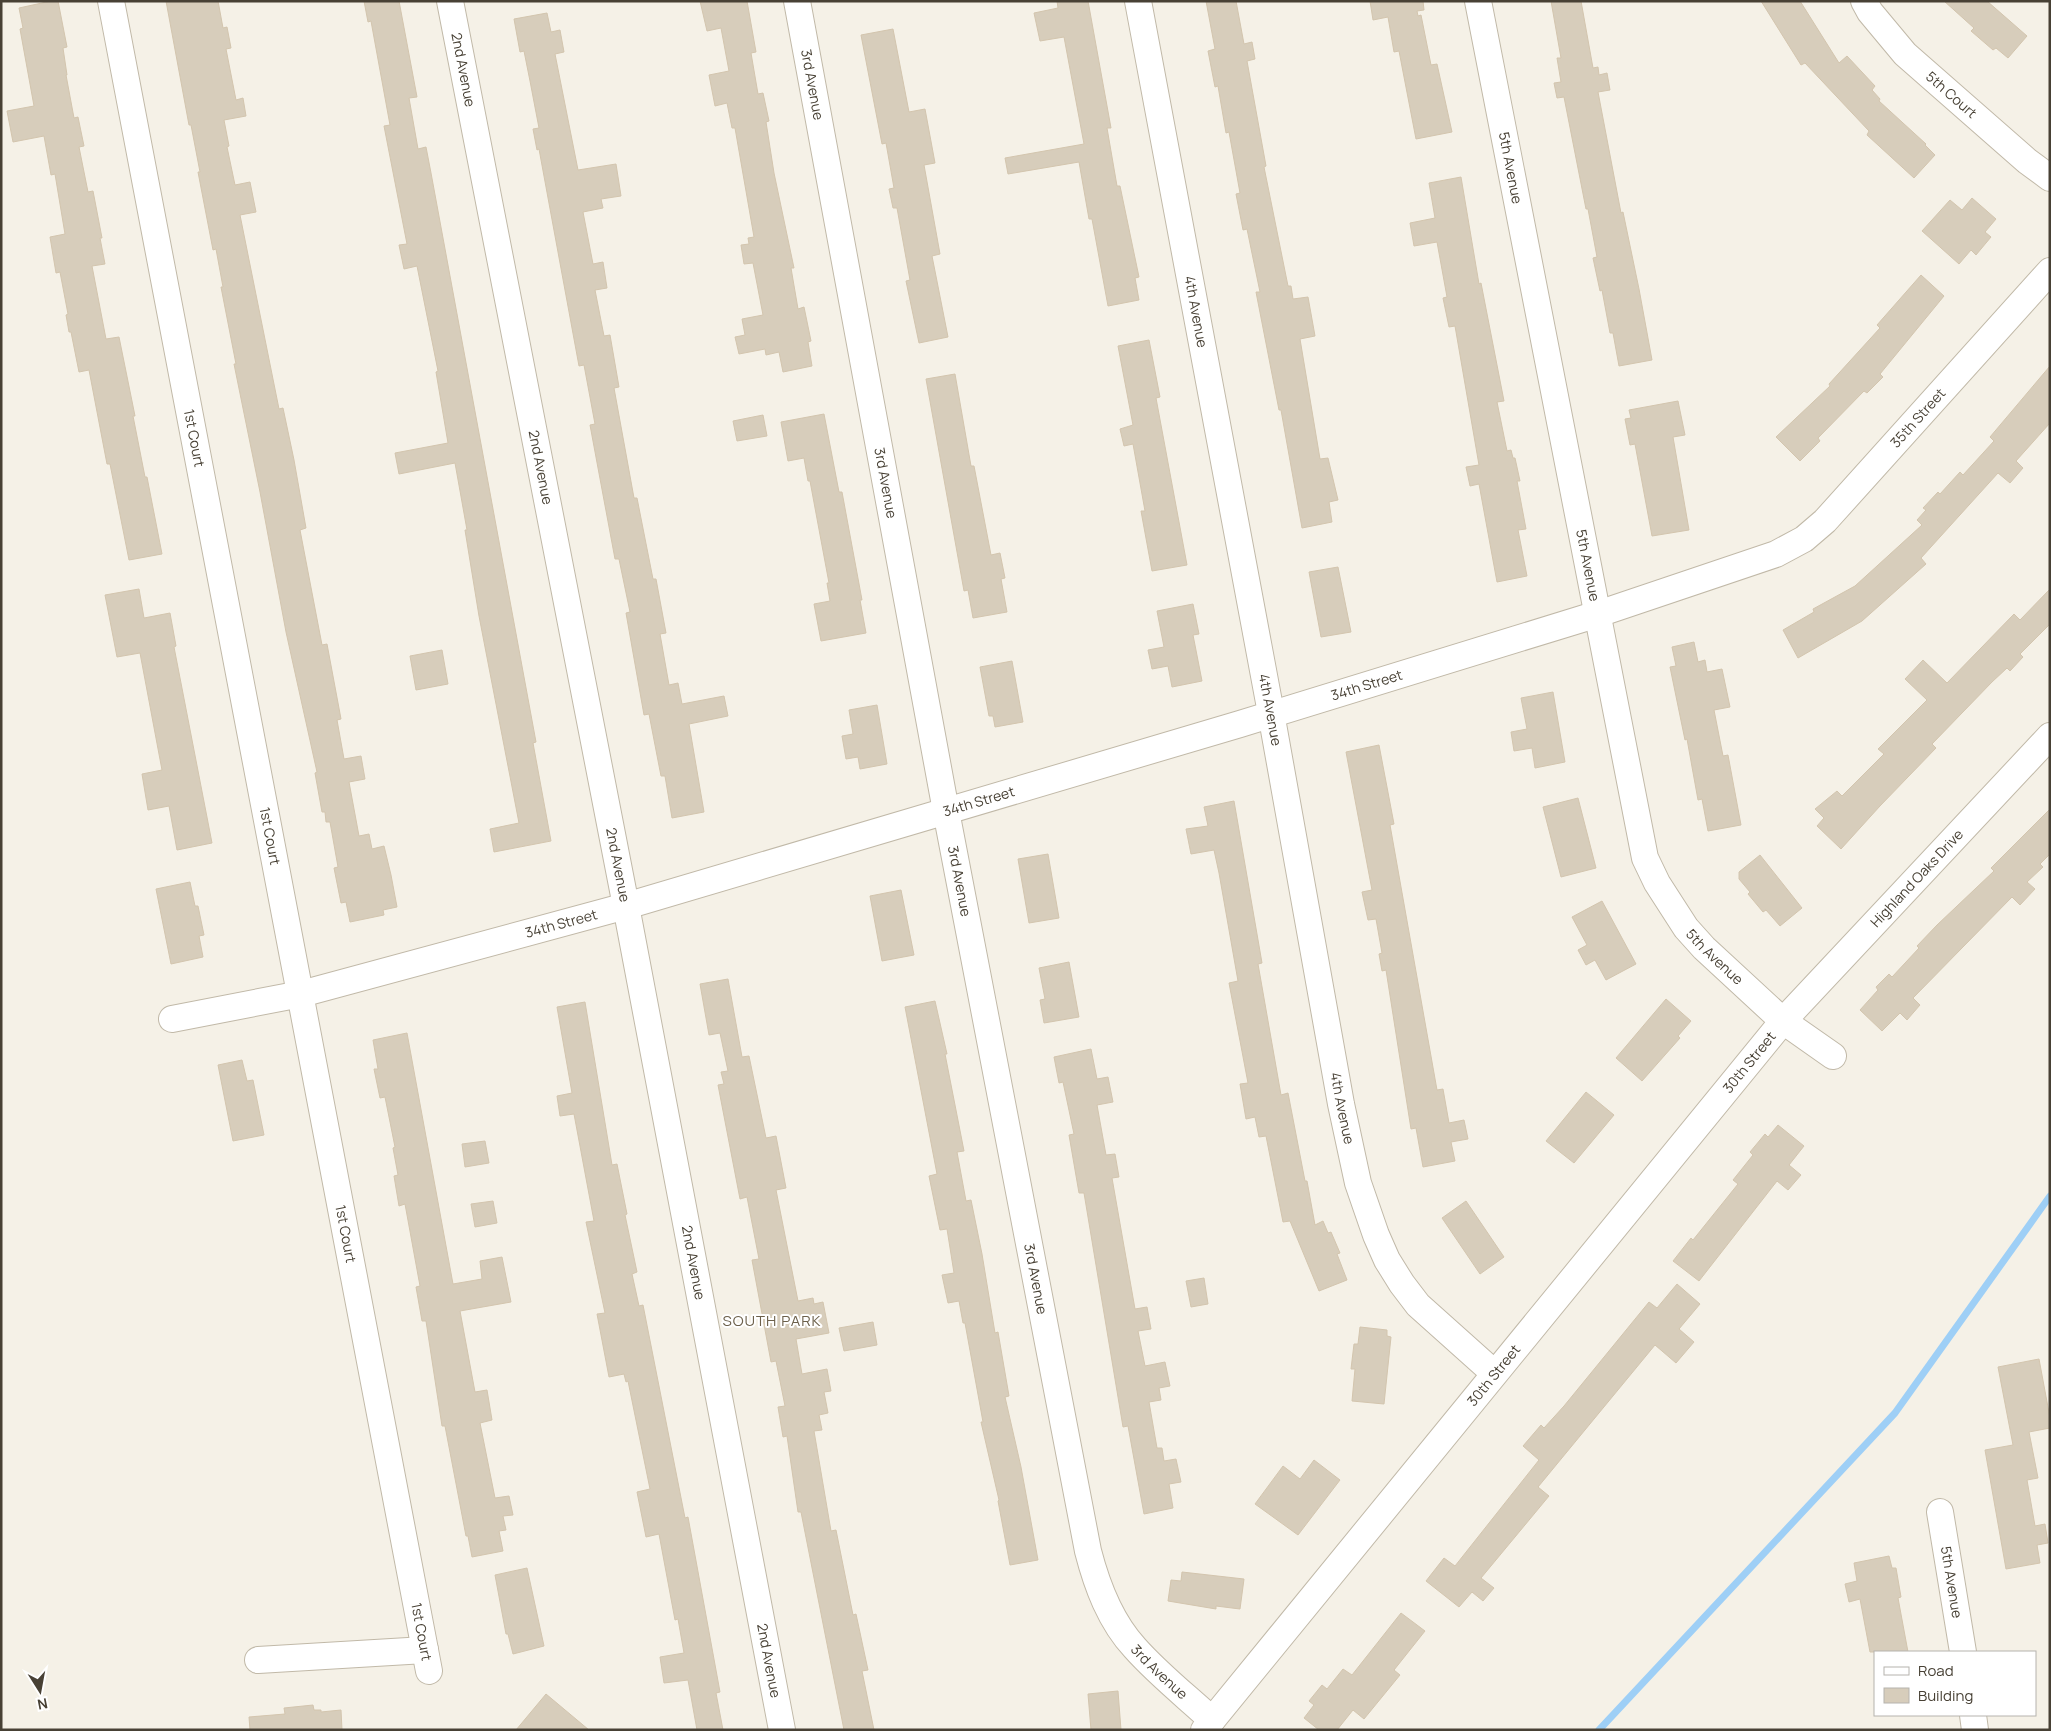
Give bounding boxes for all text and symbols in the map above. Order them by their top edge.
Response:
street label: 2nd Avenue [447,31,480,108]
street label: 3rd Avenue [797,47,829,122]
street label: 5th Court [1922,67,1982,122]
street label: 5th Avenue [1495,130,1527,205]
street label: 4th Avenue [1180,274,1213,349]
street label: 35th Street [1886,384,1949,451]
street label: 1st Court [180,408,210,469]
street label: 2nd Avenue [525,428,558,506]
street label: 3rd Avenue [870,446,902,520]
street label: 5th Avenue [1572,528,1605,603]
street label: 34th Street [1328,665,1405,705]
street label: 4th Avenue [1255,672,1287,747]
street label: 34th Street [940,781,1017,821]
street label: 1st Court [256,805,285,867]
street label: Highland Oaks Drive [1866,825,1967,931]
street label: 2nd Avenue [602,826,635,904]
street label: 3rd Avenue [944,844,976,918]
street label: 34th Street [523,904,600,942]
street label: 5th Avenue [1682,924,1748,989]
street label: 30th Street [1718,1027,1780,1097]
street label: 4th Avenue [1326,1071,1359,1146]
street label: 1st Court [331,1203,361,1265]
street label: 2nd Avenue [678,1224,710,1301]
street label: 3rd Avenue [1020,1242,1052,1316]
district label: SOUTH PARK [722,1310,822,1331]
street label: 30th Street [1462,1340,1524,1410]
street label: 5th Avenue [1937,1545,1967,1619]
street label: 1st Court [407,1601,437,1663]
street label: 2nd Avenue [753,1622,786,1699]
street label: 3rd Avenue [1127,1640,1192,1703]
legend [1874,1651,2036,1716]
text: Road [1918,1660,1954,1681]
north arrow [15,1666,65,1716]
text: Building [1918,1685,1973,1706]
text: N [36,1694,49,1715]

